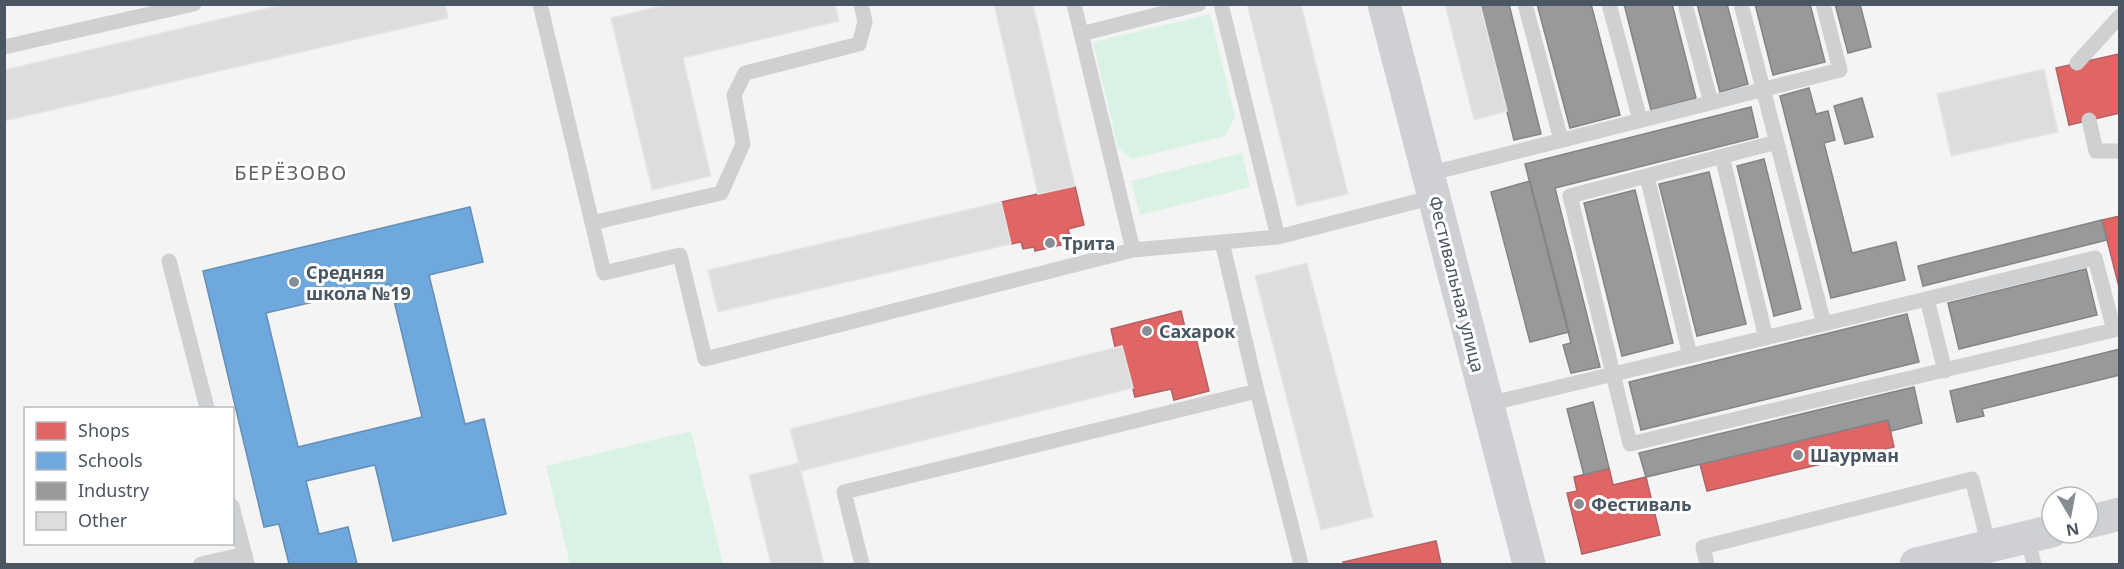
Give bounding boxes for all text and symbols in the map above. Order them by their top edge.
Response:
district label: БЕРЁЗОВО [234,159,348,186]
street label: Фестивальная улица [1423,193,1491,375]
place label: Трита [1062,231,1115,255]
marker: Трита [1043,236,1057,250]
place label: Средняя школа №19 [306,260,411,305]
marker: Средняя школа №19 [287,275,301,289]
place label: Сахарок [1159,319,1235,343]
marker: Сахарок [1140,324,1154,338]
legend [24,407,234,545]
text: Shops [78,418,130,442]
place label: Шаурман [1810,443,1899,467]
text: Schools [78,448,143,472]
marker: Шаурман [1791,448,1805,462]
text: Industry [78,478,150,502]
north arrow [2040,485,2100,545]
place label: Фестиваль [1591,492,1692,516]
marker: Фестиваль [1572,497,1586,511]
text: Other [78,508,128,532]
text: N [2064,518,2081,542]

